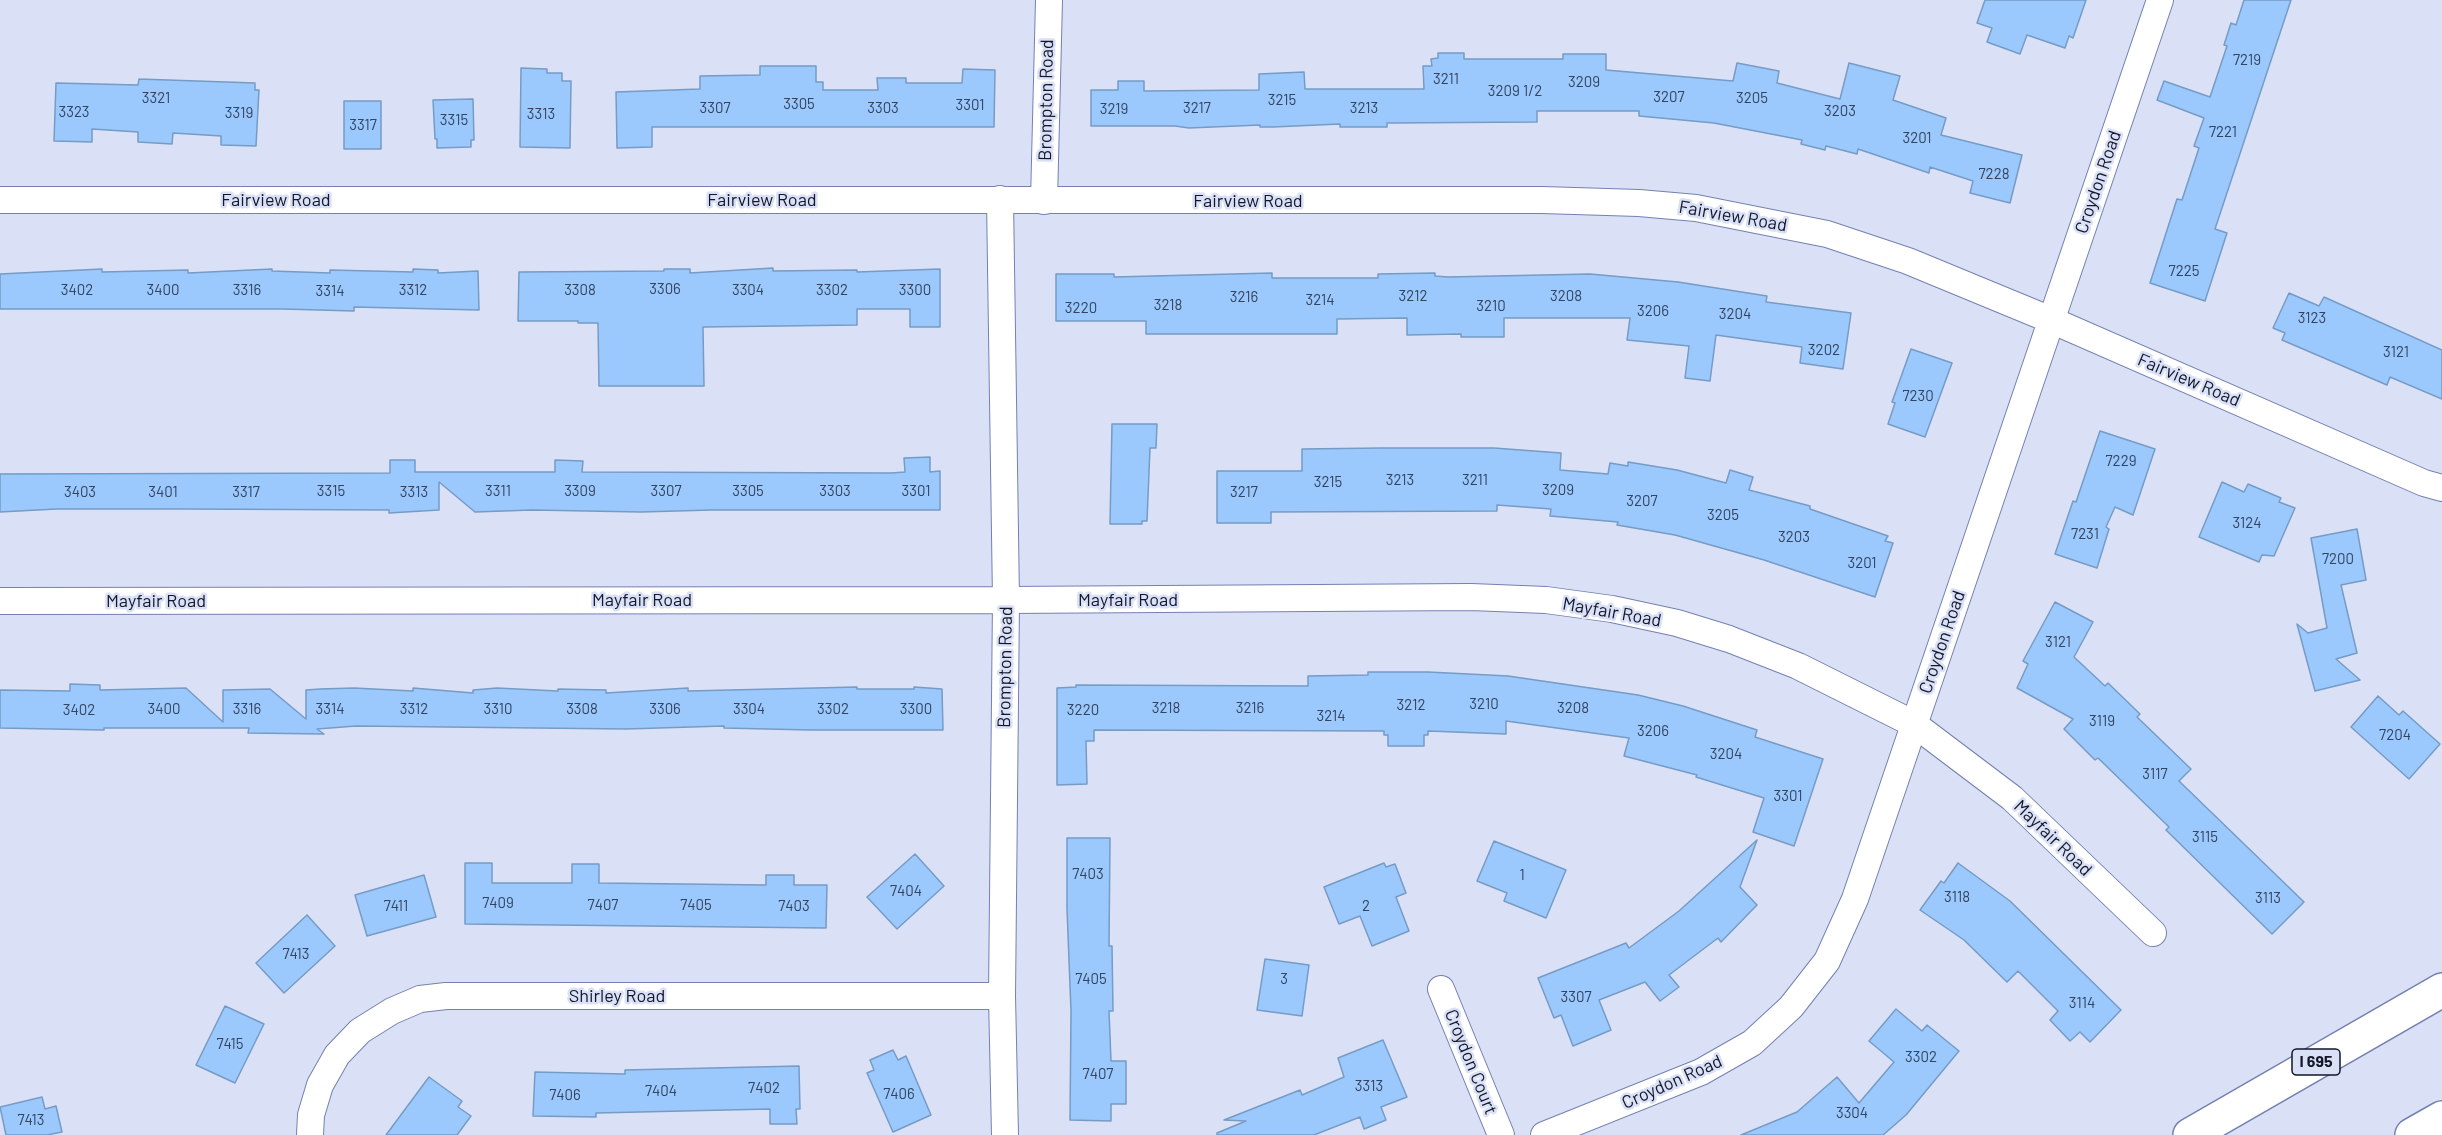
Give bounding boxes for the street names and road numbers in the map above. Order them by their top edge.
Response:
street label: Brompton Road [1034,39,1058,161]
street label: Croydon Road [2070,128,2126,236]
street label: Fairview Road [221,189,331,211]
street label: Fairview Road [707,189,817,211]
street label: Fairview Road [1193,190,1303,212]
street label: Fairview Road [1677,196,1789,236]
street label: Fairview Road [2134,349,2244,411]
street label: Croydon Road [1914,588,1970,696]
street label: Mayfair Road [592,589,692,611]
street label: Mayfair Road [1078,589,1178,611]
street label: Mayfair Road [106,590,206,612]
street label: Mayfair Road [1561,593,1663,631]
street label: Brompton Road [993,606,1017,728]
street label: Mayfair Road [2010,795,2096,881]
street label: Shirley Road [569,985,665,1007]
street label: Croydon Court [1440,1006,1502,1118]
road number: I 695 [2292,1049,2340,1075]
street label: Croydon Road [1618,1050,1726,1114]

